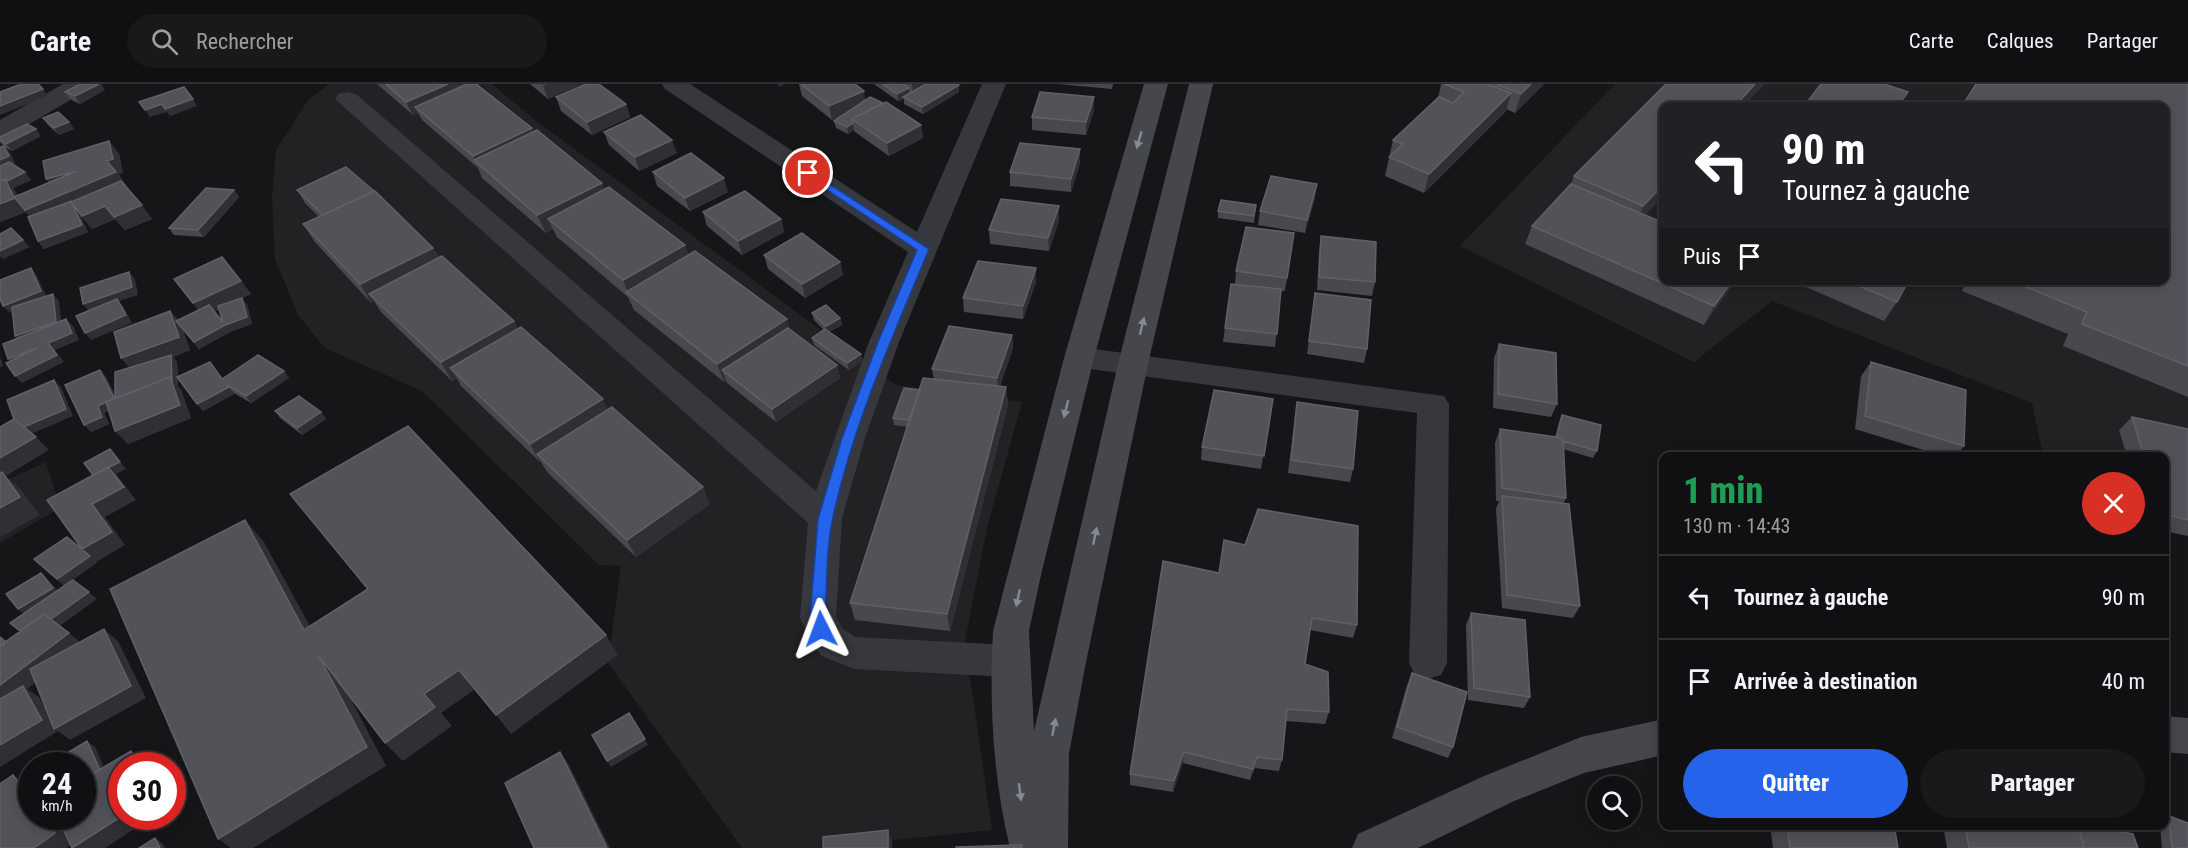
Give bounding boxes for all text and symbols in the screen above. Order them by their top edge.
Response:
search box [127,14,547,68]
text: Carte [30,25,91,58]
icon: search [148,25,181,58]
text: Rechercher [196,29,293,54]
text: Carte [1909,29,1954,53]
text: Calques [1987,29,2054,53]
text: Partager [2087,29,2158,53]
text: 90 m [1782,125,1865,174]
icon: left [1683,126,1761,204]
one-way arrow [1134,131,1143,149]
pin [782,147,833,198]
icon: arrive [791,156,824,189]
text: Tournez à gauche [1782,175,1970,207]
icon: arrive [1733,240,1766,273]
text: Puis [1683,244,1721,269]
one-way arrow [1138,316,1148,335]
one-way arrow [1060,400,1070,418]
text: 1 min [1683,470,1763,512]
button: close [2082,472,2145,535]
text: 130 m · 14:43 [1683,514,1790,538]
one-way arrow [1091,527,1100,546]
icon: left [1683,581,1716,614]
text: Tournez à gauche [1734,585,1888,610]
text: 90 m [2102,585,2145,610]
one-way arrow [1013,589,1022,608]
position arrow [789,597,853,661]
icon: arrive [1683,665,1716,698]
text: Arrivée à destination [1734,669,1918,694]
text: 40 m [2102,669,2145,694]
one-way arrow [1050,717,1059,736]
button: Quitter [1683,749,1908,818]
button: Partager [1920,749,2145,818]
speed limit sign: 30 [108,752,186,830]
text: 24 [42,766,72,801]
map controls [1587,776,1641,830]
button: search [1587,776,1641,830]
one-way arrow [1016,783,1025,802]
text: km/h [42,797,72,815]

